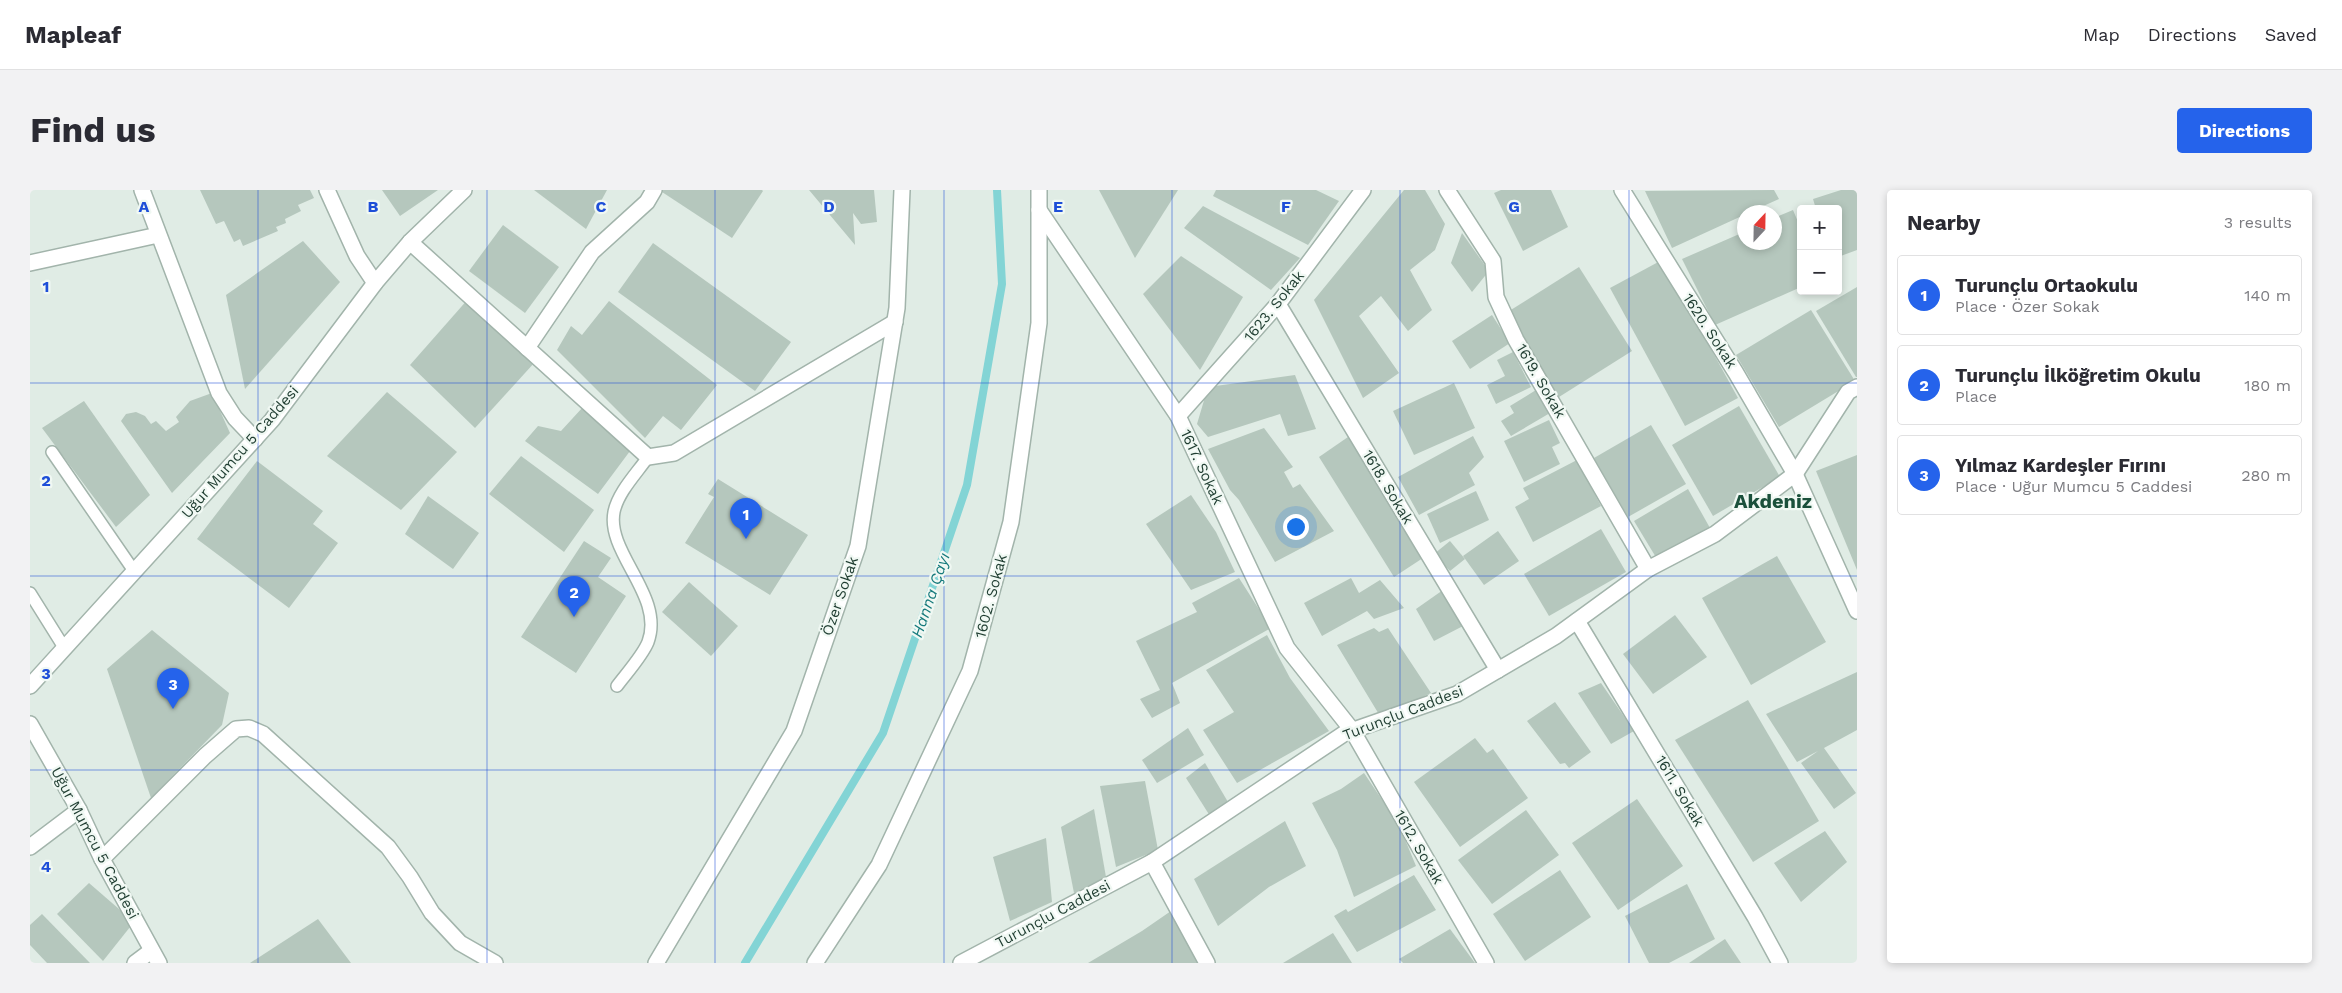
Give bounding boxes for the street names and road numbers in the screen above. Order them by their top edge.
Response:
street label: 1623. Sokak [1240,267,1308,345]
street label: 1620. Sokak [1679,290,1741,372]
street label: 1619. Sokak [1512,341,1570,422]
street label: Uğur Mumcu 5 Caddesi [178,382,302,522]
street label: 1617. Sokak [1177,427,1227,508]
street label: 1618. Sokak [1359,447,1417,528]
street label: 1602. Sokak [971,552,1011,640]
street label: Özer Sokak [818,554,862,638]
street label: Turunçlu Caddesi [1340,682,1466,744]
street label: 1611. Sokak [1652,752,1709,830]
street label: Uğur Mumcu 5 Caddesi [47,764,143,922]
street label: 1612. Sokak [1391,807,1448,888]
street label: Turunçlu Caddesi [992,876,1114,952]

